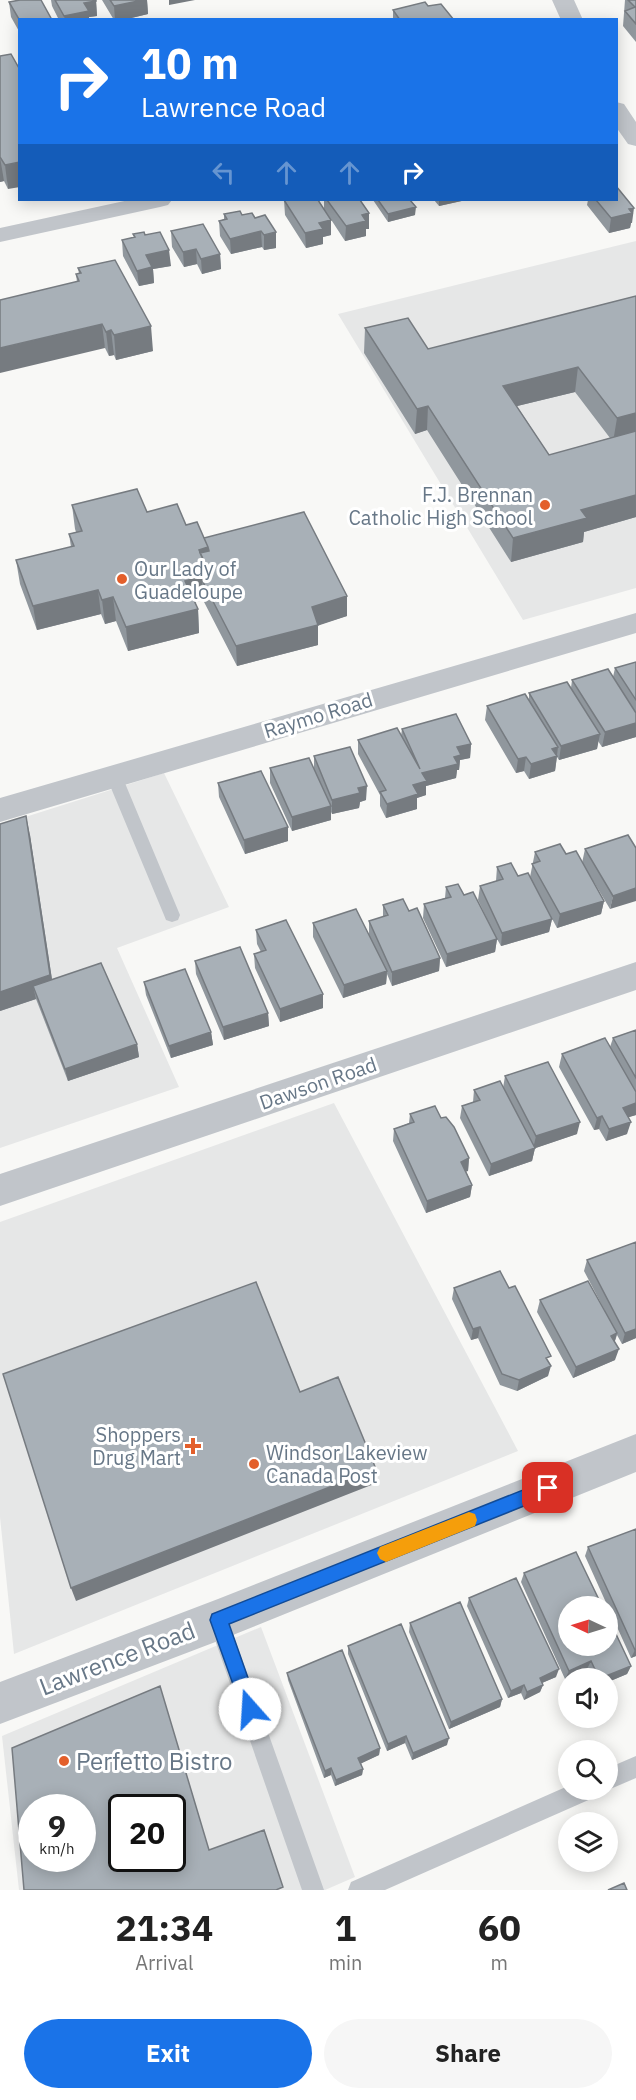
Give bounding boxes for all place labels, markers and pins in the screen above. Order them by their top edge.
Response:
place label: F.J. Brennan Catholic High School [348,481,533,531]
marker: F.J. Brennan Catholic High School [538,498,552,512]
place label: Our Lady of Guadeloupe [134,555,243,605]
marker: Our Lady of Guadeloupe [115,572,129,586]
place label: Shoppers Drug Mart [92,1421,181,1471]
marker: Shoppers Drug Mart [186,1439,200,1453]
place label: Windsor Lakeview Canada Post [266,1439,428,1489]
marker: Windsor Lakeview Canada Post [247,1457,261,1471]
pin [522,1462,573,1513]
place label: Perfetto Bistro [76,1745,232,1777]
marker: Perfetto Bistro [57,1754,71,1768]

